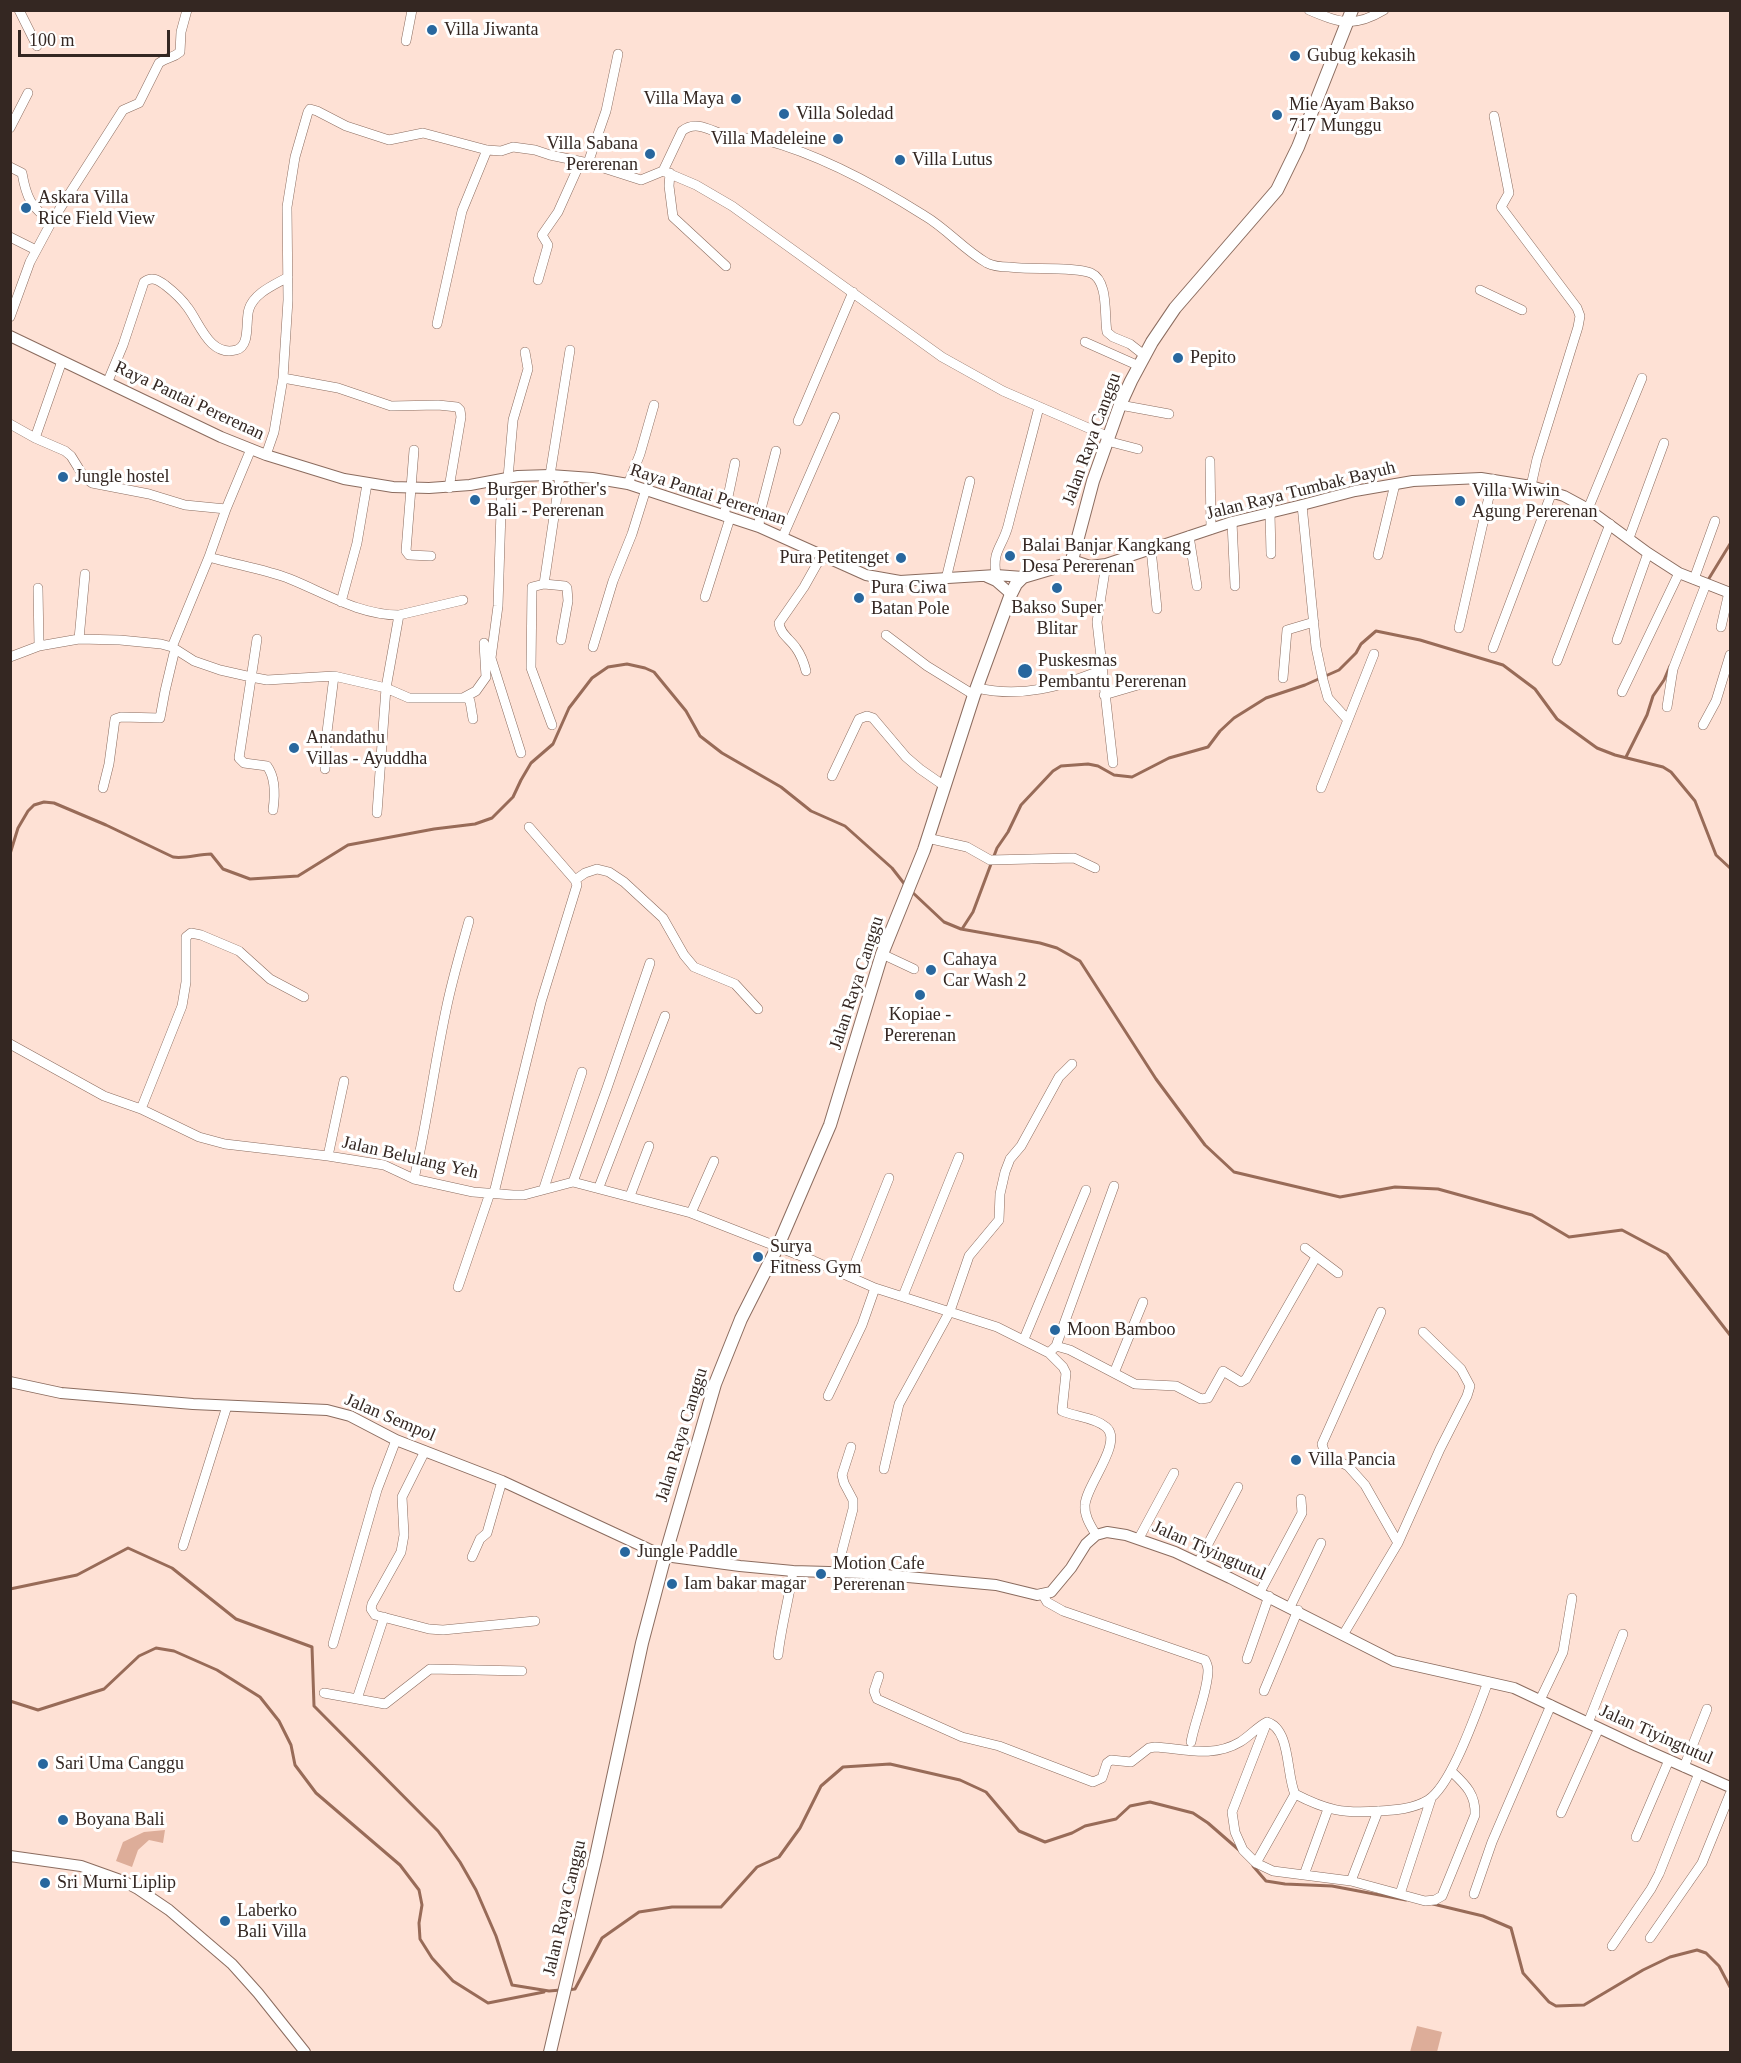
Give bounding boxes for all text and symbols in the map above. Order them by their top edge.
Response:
scale bar [21,18,172,56]
place label: Villa Jiwanta [444,19,538,41]
marker: Villa Jiwanta [425,23,439,37]
text: 100 m [29,30,75,50]
place label: Gubug kekasih [1307,45,1415,67]
marker: Gubug kekasih [1288,49,1302,63]
place label: Villa Maya [644,88,724,110]
marker: Villa Maya [729,92,743,106]
place label: Mie Ayam Bakso 717 Munggu [1289,94,1414,136]
place label: Villa Soledad [796,103,893,125]
marker: Villa Soledad [777,107,791,121]
marker: Mie Ayam Bakso 717 Munggu [1270,108,1284,122]
place label: Villa Madeleine [711,128,826,150]
marker: Villa Madeleine [831,132,845,146]
place label: Villa Sabana Pererenan [547,133,638,176]
marker: Villa Sabana Pererenan [643,147,657,161]
place label: Villa Lutus [912,149,992,171]
marker: Villa Lutus [893,153,907,167]
place label: Askara Villa Rice Field View [38,187,155,230]
marker: Askara Villa Rice Field View [19,201,33,215]
place label: Pepito [1190,347,1236,369]
marker: Pepito [1171,351,1185,365]
street label: Raya Pantai Pererenan [111,357,267,445]
street label: Jalan Raya Canggu [1058,370,1126,508]
street label: Jalan Raya Tumbak Bayuh [1204,457,1398,525]
street label: Raya Pantai Pererenan [627,460,789,530]
place label: Jungle hostel [75,466,169,488]
marker: Jungle hostel [56,470,70,484]
place label: Burger Brother's Bali - Pererenan [487,479,606,522]
place label: Villa Wiwin Agung Pererenan [1472,480,1597,522]
marker: Burger Brother's Bali - Pererenan [468,493,482,507]
marker: Villa Wiwin Agung Pererenan [1453,494,1467,508]
place label: Balai Banjar Kangkang Desa Pererenan [1022,535,1191,578]
place label: Pura Petitenget [780,547,889,569]
marker: Balai Banjar Kangkang Desa Pererenan [1003,549,1017,563]
marker: Pura Petitenget [894,551,908,565]
place label: Pura Ciwa Batan Pole [871,577,949,620]
marker: Bakso Super Blitar [1050,581,1064,595]
marker: Pura Ciwa Batan Pole [852,591,866,605]
place label: Bakso Super Blitar [1011,597,1103,640]
place label: Puskesmas Pembantu Pererenan [1038,650,1186,692]
marker: Puskesmas Pembantu Pererenan [1016,662,1034,680]
place label: Anandathu Villas - Ayuddha [306,727,427,770]
marker: Anandathu Villas - Ayuddha [287,741,301,755]
street label: Jalan Raya Canggu [825,914,889,1052]
place label: Cahaya Car Wash 2 [943,949,1027,992]
marker: Cahaya Car Wash 2 [924,963,938,977]
marker: Kopiae - Pererenan [913,988,927,1002]
place label: Kopiae - Pererenan [884,1004,956,1046]
street label: Jalan Belulang Yeh [340,1132,480,1184]
place label: Surya Fitness Gym [770,1236,862,1278]
marker: Surya Fitness Gym [751,1250,765,1264]
place label: Moon Bamboo [1067,1319,1176,1341]
marker: Moon Bamboo [1048,1323,1062,1337]
street label: Jalan Raya Canggu [651,1365,713,1505]
street label: Jalan Sempol [341,1389,439,1447]
place label: Villa Pancia [1308,1449,1395,1471]
marker: Villa Pancia [1289,1453,1303,1467]
street label: Jalan Tiyingtutul [1149,1516,1269,1586]
place label: Jungle Paddle [637,1541,737,1563]
marker: Jungle Paddle [618,1545,632,1559]
place label: Motion Cafe Pererenan [833,1553,924,1596]
marker: Motion Cafe Pererenan [814,1567,828,1581]
place label: Iam bakar magar [684,1573,806,1595]
marker: Iam bakar magar [665,1577,679,1591]
street label: Jalan Tiyingtutul [1596,1700,1716,1770]
place label: Sari Uma Canggu [55,1753,184,1775]
marker: Sari Uma Canggu [36,1757,50,1771]
place label: Boyana Bali [75,1809,164,1831]
marker: Boyana Bali [56,1813,70,1827]
street label: Jalan Raya Canggu [539,1838,591,1978]
place label: Sri Murni Liplip [57,1872,176,1894]
marker: Sri Murni Liplip [38,1876,52,1890]
place label: Laberko Bali Villa [237,1900,306,1942]
marker: Laberko Bali Villa [218,1914,232,1928]

